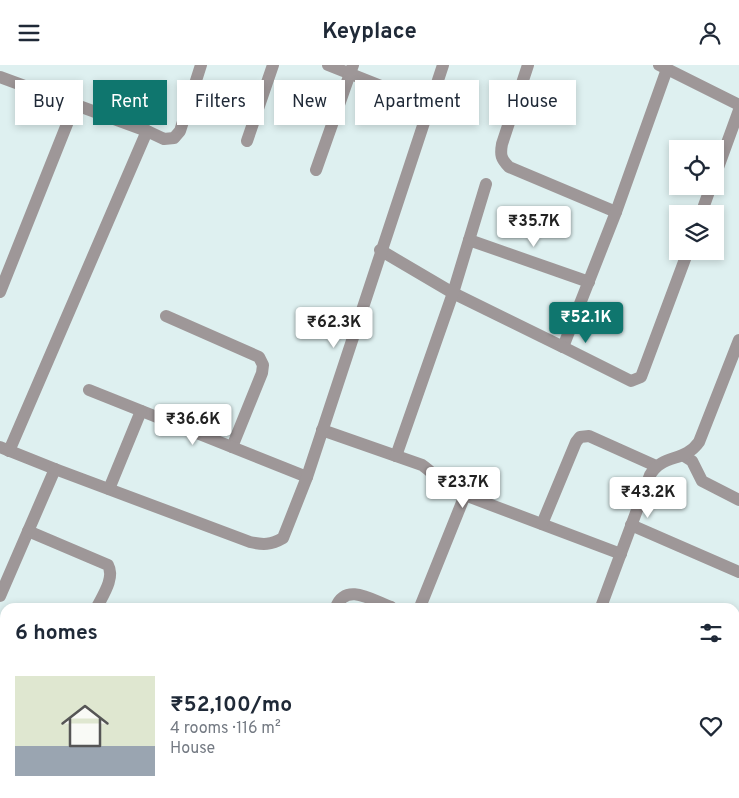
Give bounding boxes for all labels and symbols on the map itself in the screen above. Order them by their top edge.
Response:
pin: ₹35.7K [493,205,575,248]
pin: ₹52.1K [545,301,627,344]
pin: ₹62.3K [293,307,375,349]
pin: ₹36.6K [152,403,234,446]
pin: ₹23.7K [422,467,504,509]
pin: ₹43.2K [607,477,689,519]

